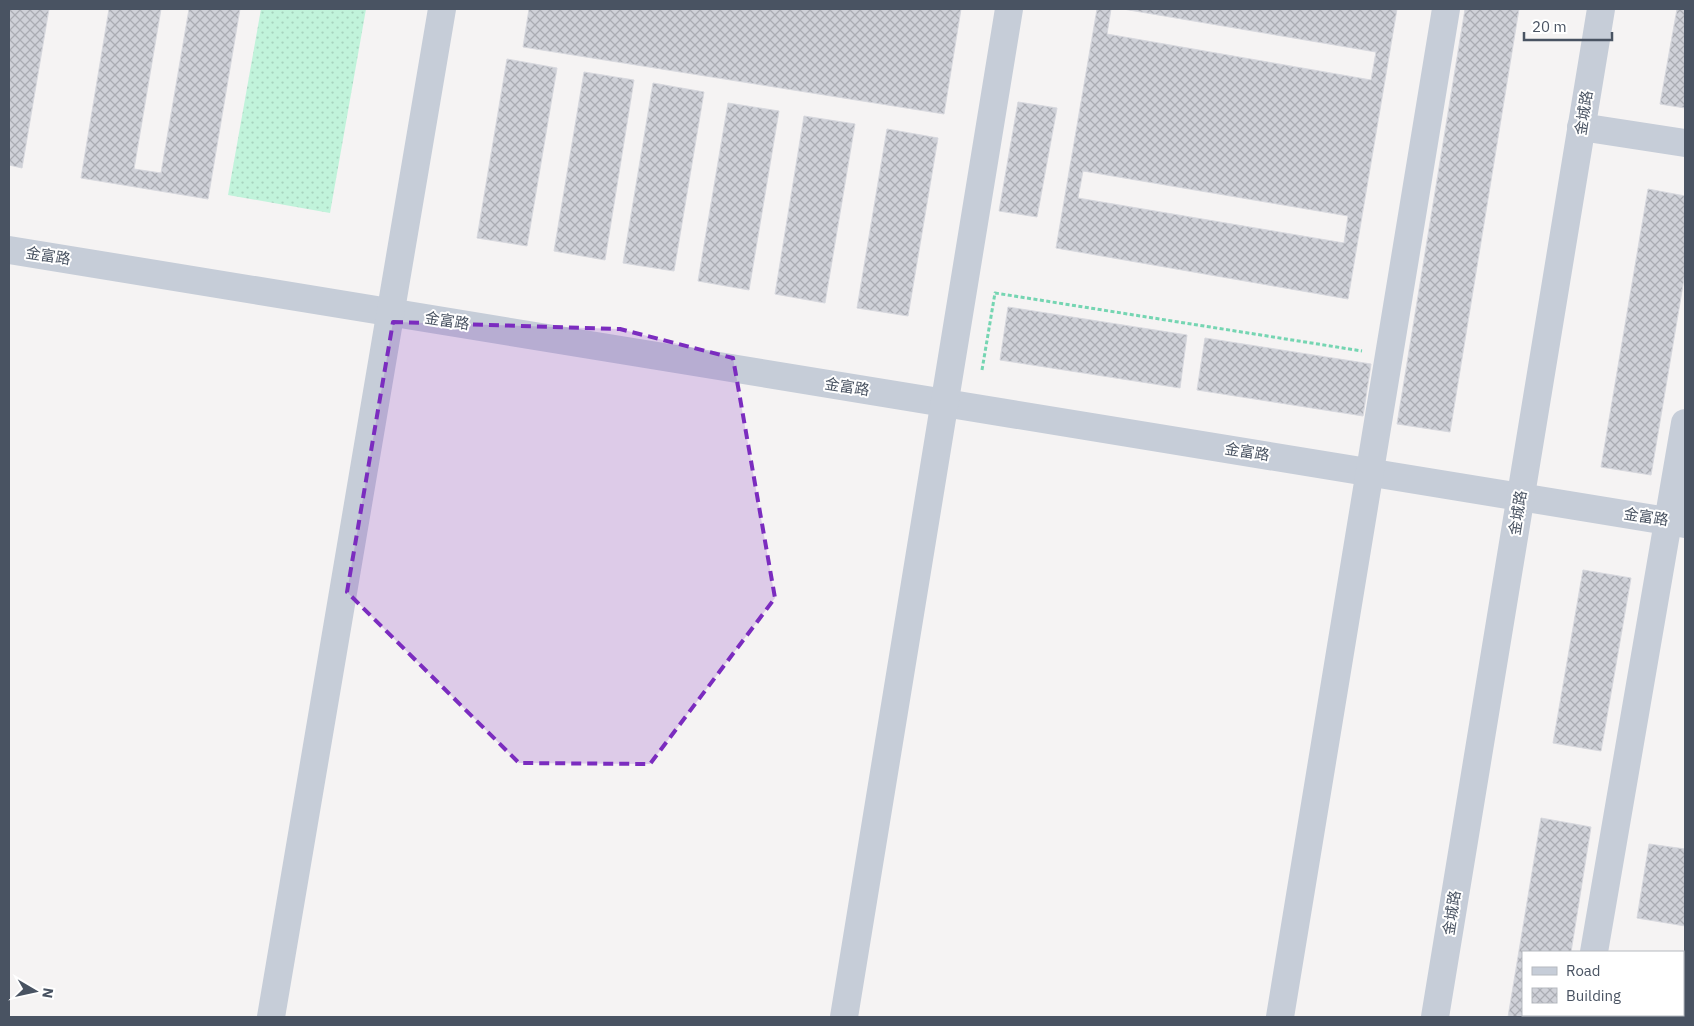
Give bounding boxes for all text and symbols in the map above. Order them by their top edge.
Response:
scale bar [1524,10,1612,42]
text: 20 m [1532,17,1567,36]
street label: 金城路 [1571,89,1596,137]
street label: 金富路 [24,243,72,268]
street label: 金富路 [423,308,471,333]
street label: 金富路 [823,374,871,399]
street label: 金富路 [1223,439,1271,464]
street label: 金城路 [1505,489,1530,537]
street label: 金富路 [1622,504,1670,529]
street label: 金城路 [1439,889,1464,937]
legend [1522,951,1684,1016]
text: Road [1566,961,1601,980]
north arrow [10,966,60,1016]
text: Building [1566,986,1621,1005]
text: N [38,987,58,999]

